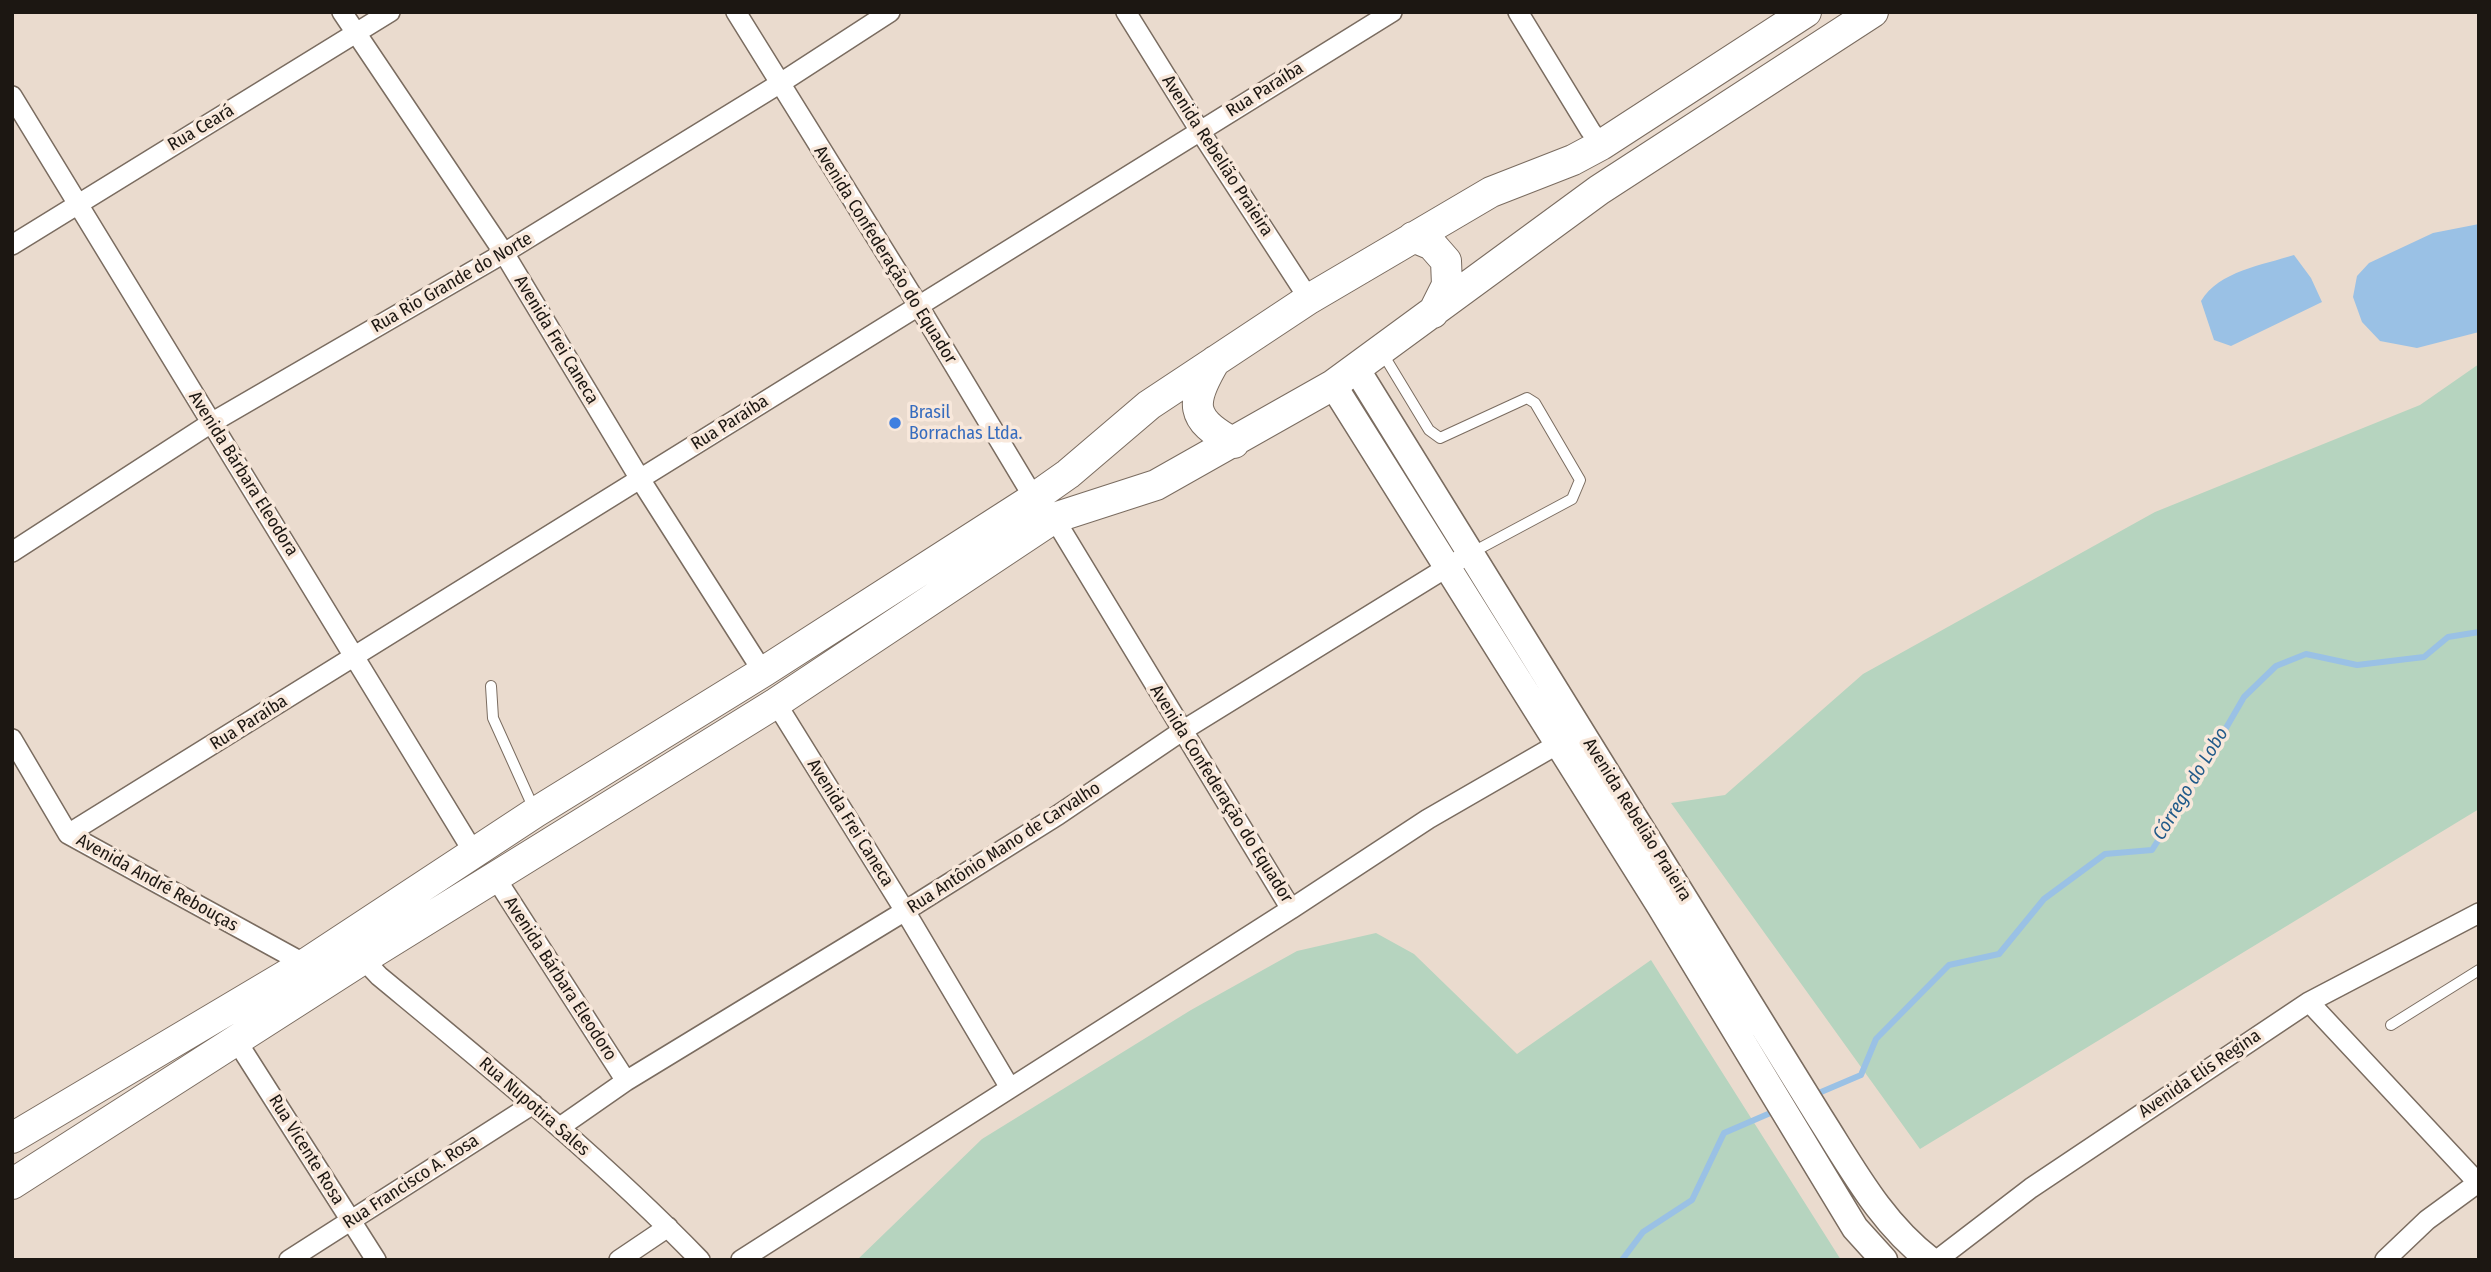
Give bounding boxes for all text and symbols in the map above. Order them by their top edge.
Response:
street label: Rua Paraíba [1222,58,1308,122]
street label: Avenida Rebelião Praieira [1157,71,1277,241]
street label: Rua Ceará [164,100,238,156]
street label: Avenida Confederação do Equador [809,142,961,368]
street label: Rua Rio Grande do Norte [368,228,536,338]
street label: Avenida Frei Caneca [509,272,603,408]
street label: Avenida Bárbara Eleodora [184,388,302,560]
street label: Rua Paraíba [687,391,773,455]
place label: Brasil Borrachas Ltda. [909,402,1022,444]
marker: Brasil Borrachas Ltda. [887,415,903,431]
street label: Avenida Confederação do Equador [1145,681,1297,907]
street label: Rua Paraíba [206,691,292,755]
water label: Córrego do Lobo [2148,724,2234,844]
street label: Avenida Rebelião Praieira [1578,735,1696,905]
street label: Avenida Frei Caneca [802,755,898,891]
street label: Rua Antônio Mano de Carvalho [903,777,1105,919]
street label: Avenida André Rebouças [72,830,242,936]
street label: Avenida Bárbara Eleodoro [499,893,621,1065]
street label: Avenida Elis Regina [2135,1025,2265,1123]
street label: Rua Nupotira Sales [474,1053,594,1161]
street label: Rua Vicente Rosa [263,1091,349,1209]
street label: Rua Francisco A. Rosa [339,1130,483,1234]

